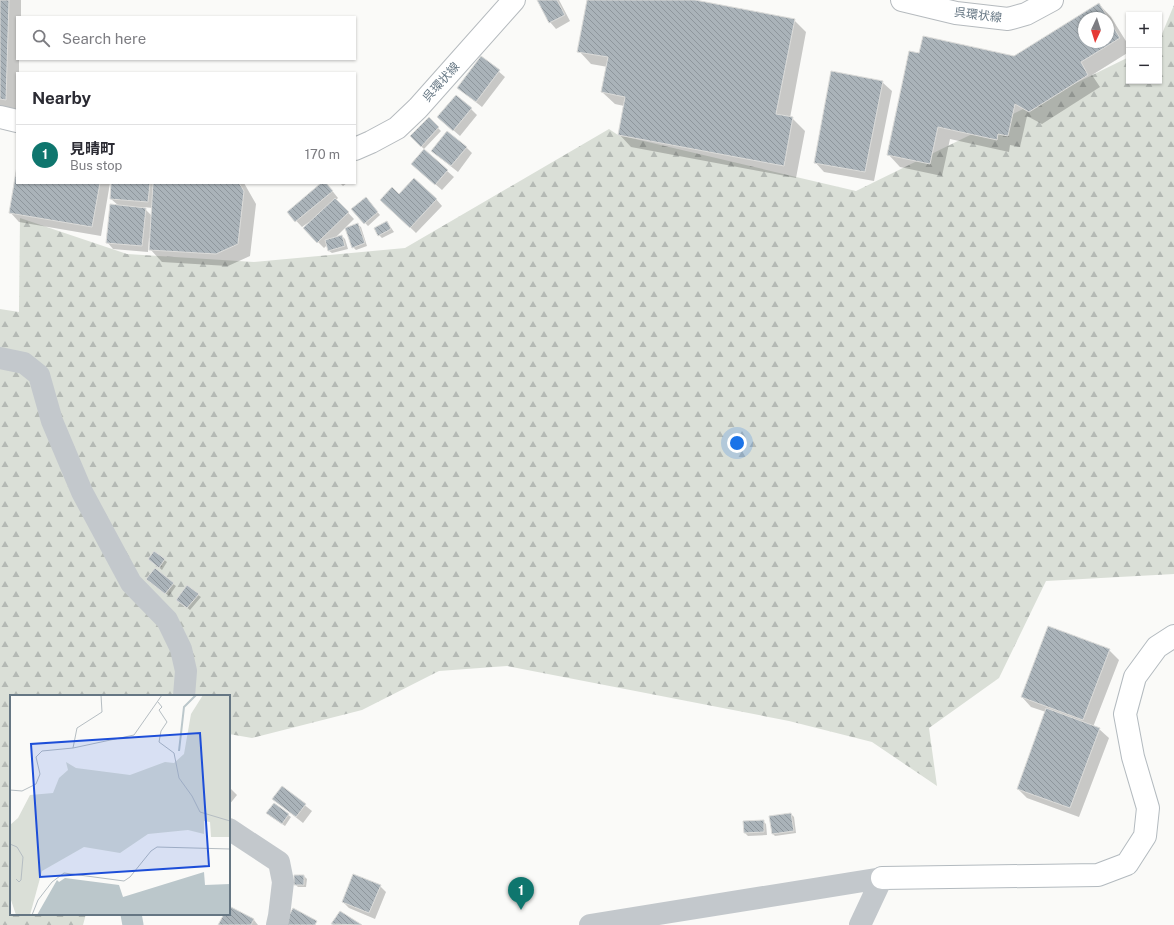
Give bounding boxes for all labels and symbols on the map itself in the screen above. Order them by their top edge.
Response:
street label: 呉環状線 [953,5,1003,25]
north arrow [1078,12,1114,48]
street label: 呉環状線 [420,59,462,105]
your location [727,433,747,453]
inset map [10,695,230,915]
pin: 1 [508,877,534,910]

